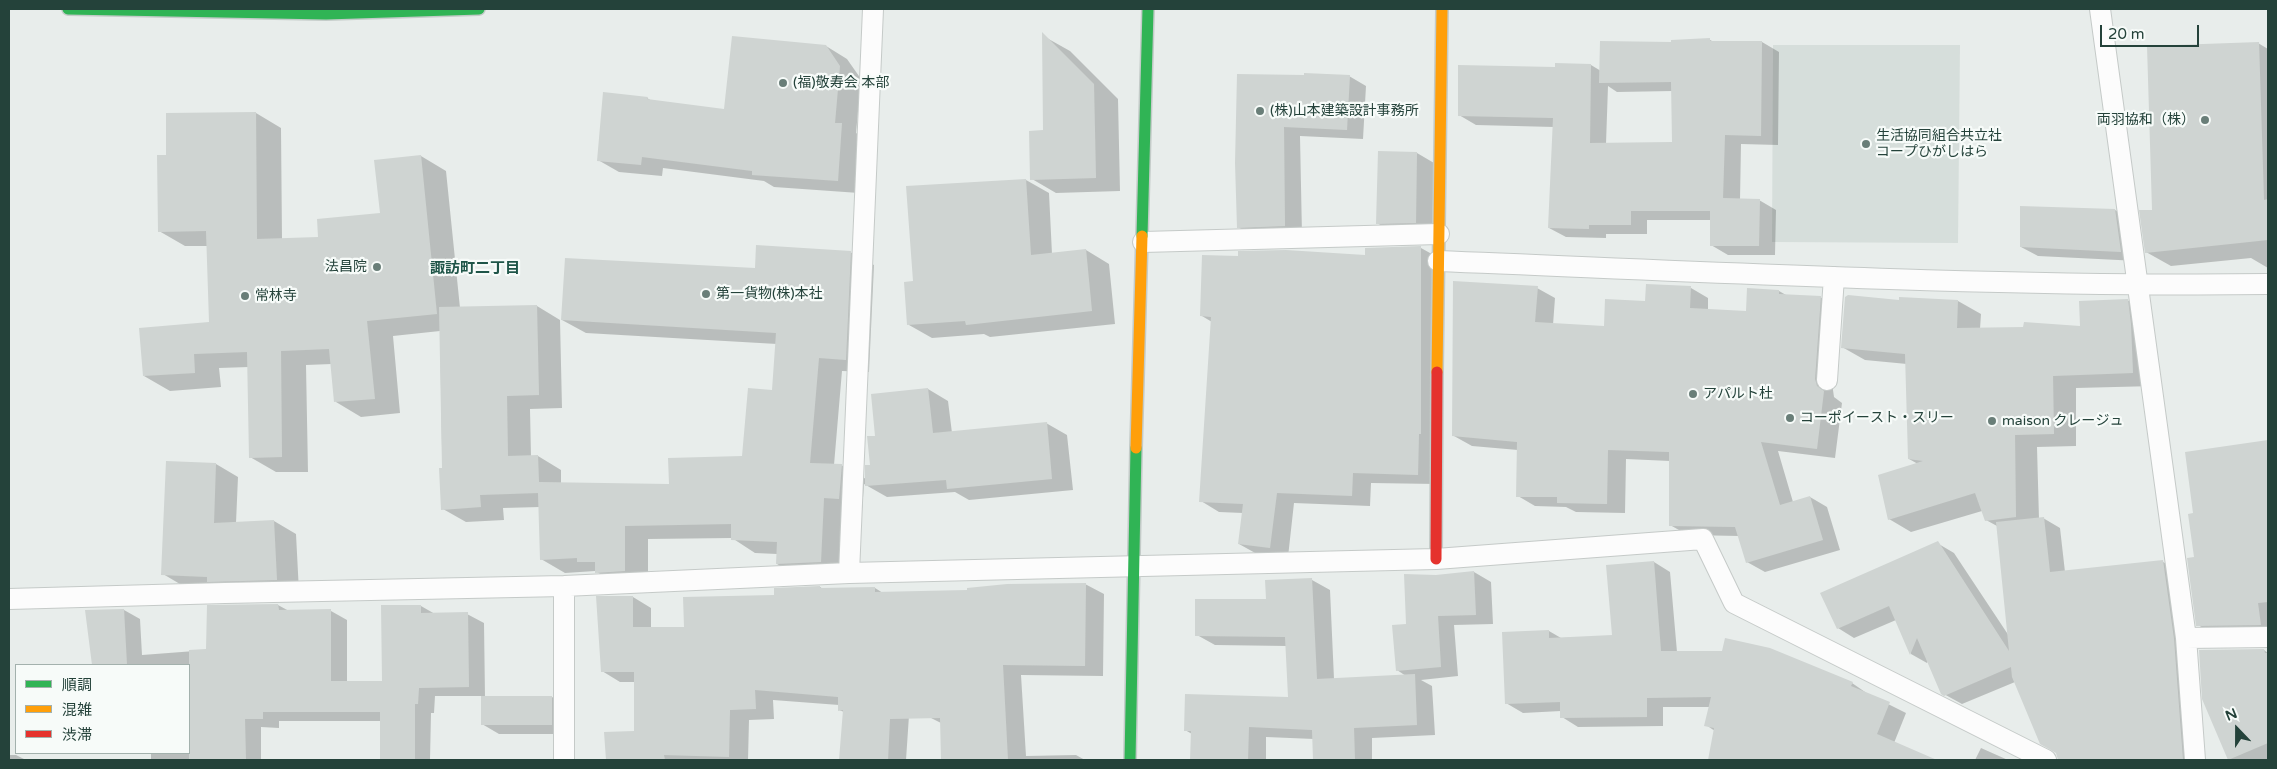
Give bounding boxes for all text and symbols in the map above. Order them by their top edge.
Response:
scale bar [2102,15,2201,47]
text: 20 m [2108,25,2145,43]
place label: (福)敬寿会 本部 [793,75,889,91]
marker: (福)敬寿会 本部 [777,77,789,89]
place label: (株)山本建築設計事務所 [1270,103,1419,119]
marker: (株)山本建築設計事務所 [1254,105,1266,117]
place label: 両羽協和（株） [2097,112,2195,128]
marker: 両羽協和（株） [2199,114,2211,126]
place label: 生活協同組合共立社 コープひがしはら [1876,128,2002,160]
marker: 生活協同組合共立社 コープひがしはら [1860,138,1872,150]
place label: 法昌院 [325,259,367,275]
district label: 諏訪町二丁目 [430,260,520,278]
marker: 法昌院 [371,261,383,273]
place label: 第一貨物(株)本社 [716,286,823,302]
place label: 常林寺 [255,288,297,304]
marker: 第一貨物(株)本社 [700,288,712,300]
marker: 常林寺 [239,290,251,302]
place label: アパルト杜 [1703,386,1773,402]
marker: アパルト杜 [1687,388,1699,400]
place label: コーポイースト・スリー [1800,410,1954,426]
marker: コーポイースト・スリー [1784,412,1796,424]
place label: maison クレージュ [2002,413,2124,429]
marker: maison クレージュ [1986,415,1998,427]
legend [15,664,190,754]
text: 順調 [62,676,92,694]
text: 混雑 [62,701,92,719]
north arrow [2212,704,2262,754]
text: N [2223,705,2240,725]
text: 渋滞 [62,726,92,744]

